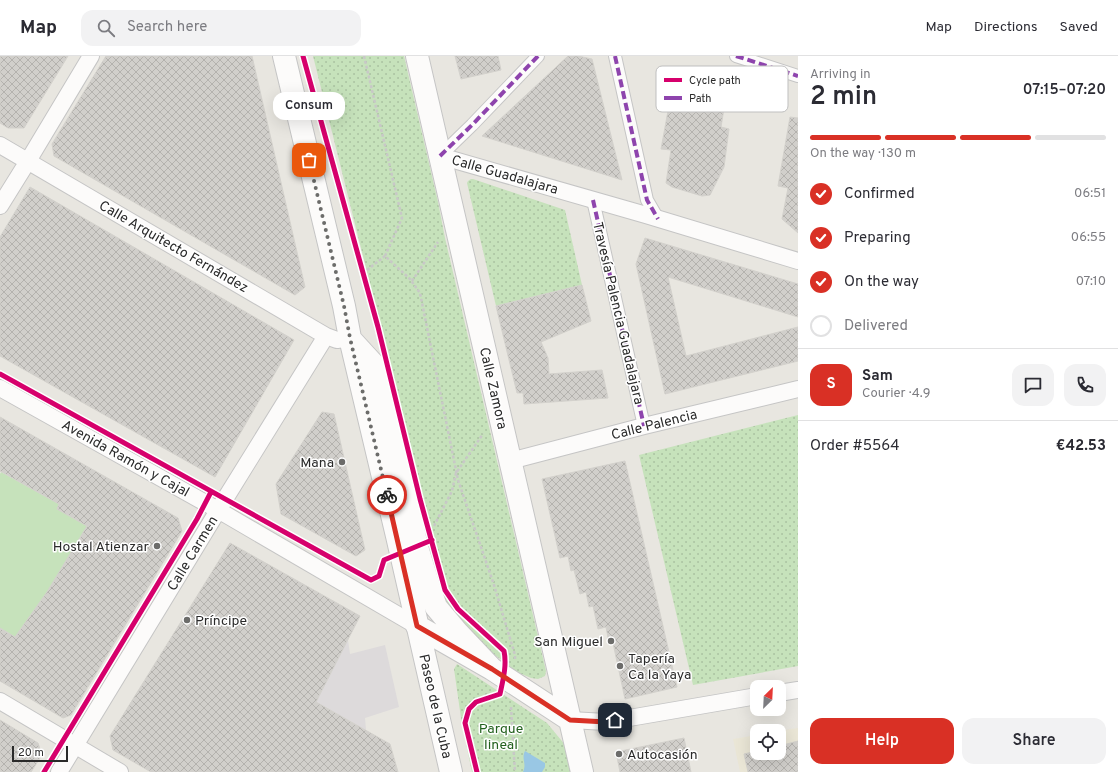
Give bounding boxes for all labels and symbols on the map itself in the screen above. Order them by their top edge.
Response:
legend [656,66,788,112]
text: Cycle path [689,74,741,88]
callout: Consum [273,92,345,120]
text: Path [689,92,711,106]
pin [292,143,326,177]
street label: Calle Guadalajara [449,152,560,199]
street label: Calle Arquitecto Fernández [96,198,251,297]
street label: Travesía Palencia Guadalajara [588,220,647,406]
street label: Calle Zamora [475,346,510,431]
street label: Calle Palencia [610,407,699,444]
street label: Avenida Ramón y Cajal [58,417,192,502]
place label: Mana [300,455,334,472]
marker: Mana [337,457,347,467]
courier [367,475,407,515]
street label: Calle Carmen [164,513,222,594]
place label: Hostal Atienzar [53,539,150,556]
marker: Hostal Atienzar [152,541,162,551]
place label: Príncipe [195,613,247,630]
marker: Príncipe [182,615,192,625]
place label: San Miguel [534,634,603,651]
marker: San Miguel [606,636,616,646]
place label: Tapería Ca la Yaya [628,651,691,684]
street label: Paseo de la Cuba [414,652,455,760]
marker: Tapería Ca la Yaya [615,661,625,671]
north arrow [750,680,786,716]
pin [598,703,632,737]
park label: Parque lineal [479,721,523,754]
scale bar [12,744,68,763]
place label: Autocasión [627,747,698,764]
marker: Autocasión [614,749,624,759]

